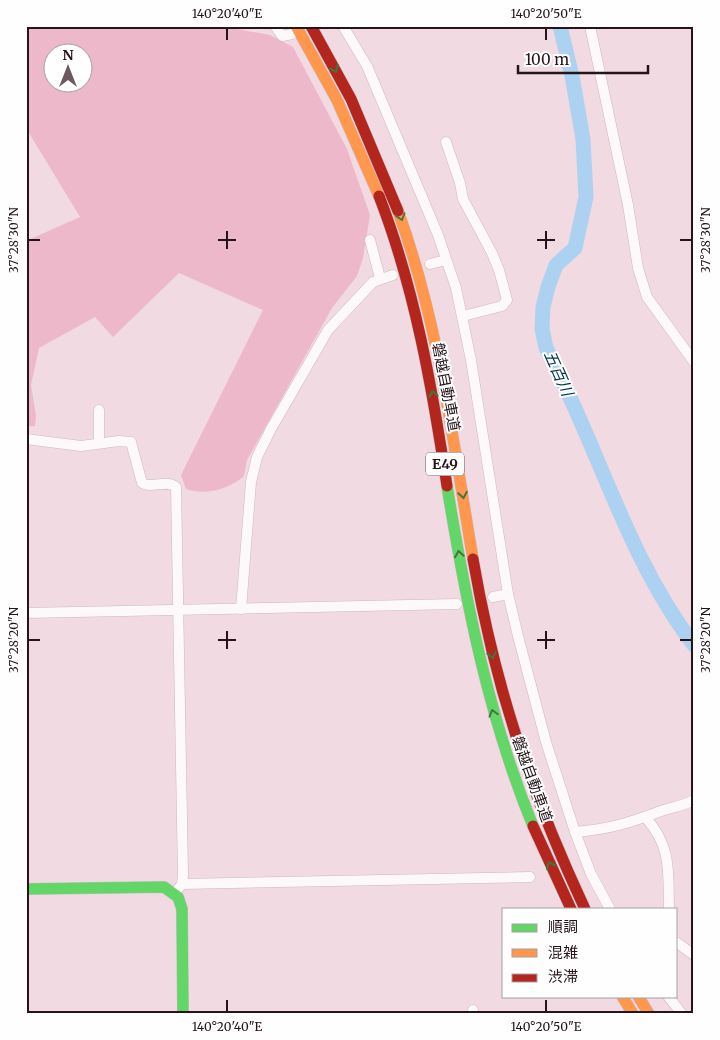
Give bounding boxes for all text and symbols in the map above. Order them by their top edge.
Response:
text: 140°20'40"E [192,6,262,21]
text: 140°20'50"E [511,6,582,21]
north arrow [42,42,92,92]
scale bar [518,42,648,74]
text: N [62,46,74,64]
text: 100 m [525,50,569,69]
one-way arrow [329,63,339,72]
text: 37°28'30"N [6,206,21,273]
text: 37°28'30"N [698,206,713,273]
one-way arrow [395,213,405,221]
street label: 磐越自動車道 [429,341,464,433]
water label: 五百川 [540,347,579,401]
one-way arrow [428,389,438,398]
road number: E49 [426,452,464,476]
one-way arrow [457,491,467,499]
one-way arrow [454,550,464,558]
text: 37°28'20"N [6,606,21,673]
text: 37°28'20"N [698,606,713,673]
one-way arrow [486,650,497,659]
one-way arrow [489,709,499,717]
street label: 磐越自動車道 [508,733,557,824]
one-way arrow [546,861,556,870]
legend [502,908,678,998]
text: 順調 [548,917,578,936]
text: 混雑 [548,943,578,962]
text: 渋滞 [548,967,578,986]
text: 140°20'40"E [192,1019,262,1034]
text: 140°20'50"E [511,1019,582,1034]

